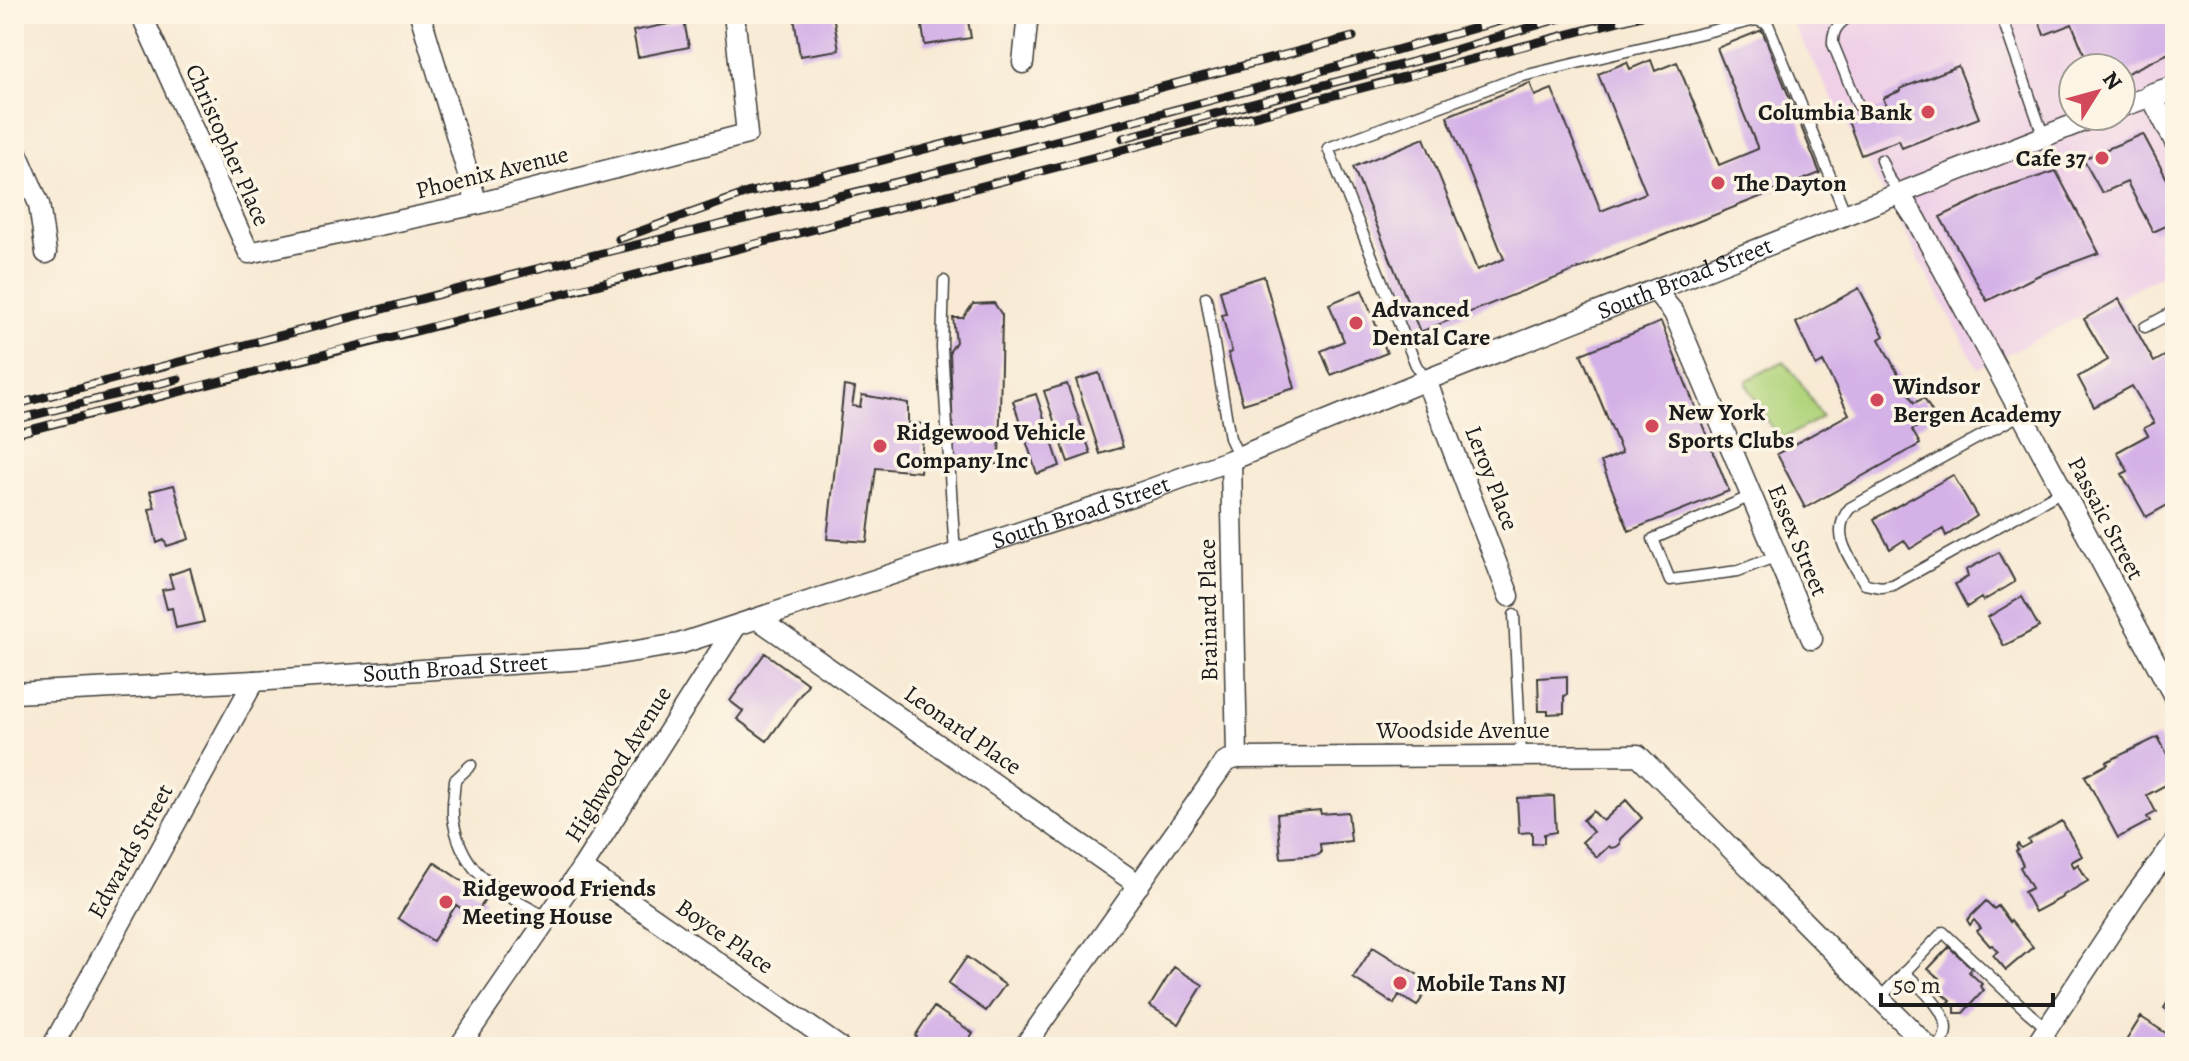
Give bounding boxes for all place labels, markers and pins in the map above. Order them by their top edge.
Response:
place label: Columbia Bank [1758,96,1913,128]
marker: Columbia Bank [1919,103,1937,121]
place label: Cafe 37 [2016,142,2087,174]
marker: Cafe 37 [2093,149,2111,167]
place label: The Dayton [1734,167,1847,199]
marker: The Dayton [1709,174,1727,192]
place label: Advanced Dental Care [1371,293,1490,353]
marker: Advanced Dental Care [1347,314,1365,332]
place label: Windsor Bergen Academy [1892,370,2062,430]
marker: Windsor Bergen Academy [1868,391,1886,409]
place label: New York Sports Clubs [1668,396,1794,456]
place label: Ridgewood Vehicle Company Inc [896,416,1086,476]
marker: New York Sports Clubs [1643,417,1661,435]
marker: Ridgewood Vehicle Company Inc [871,437,889,455]
place label: Ridgewood Friends Meeting House [462,872,656,932]
marker: Ridgewood Friends Meeting House [437,893,455,911]
place label: Mobile Tans NJ [1416,967,1566,999]
marker: Mobile Tans NJ [1391,974,1409,992]

